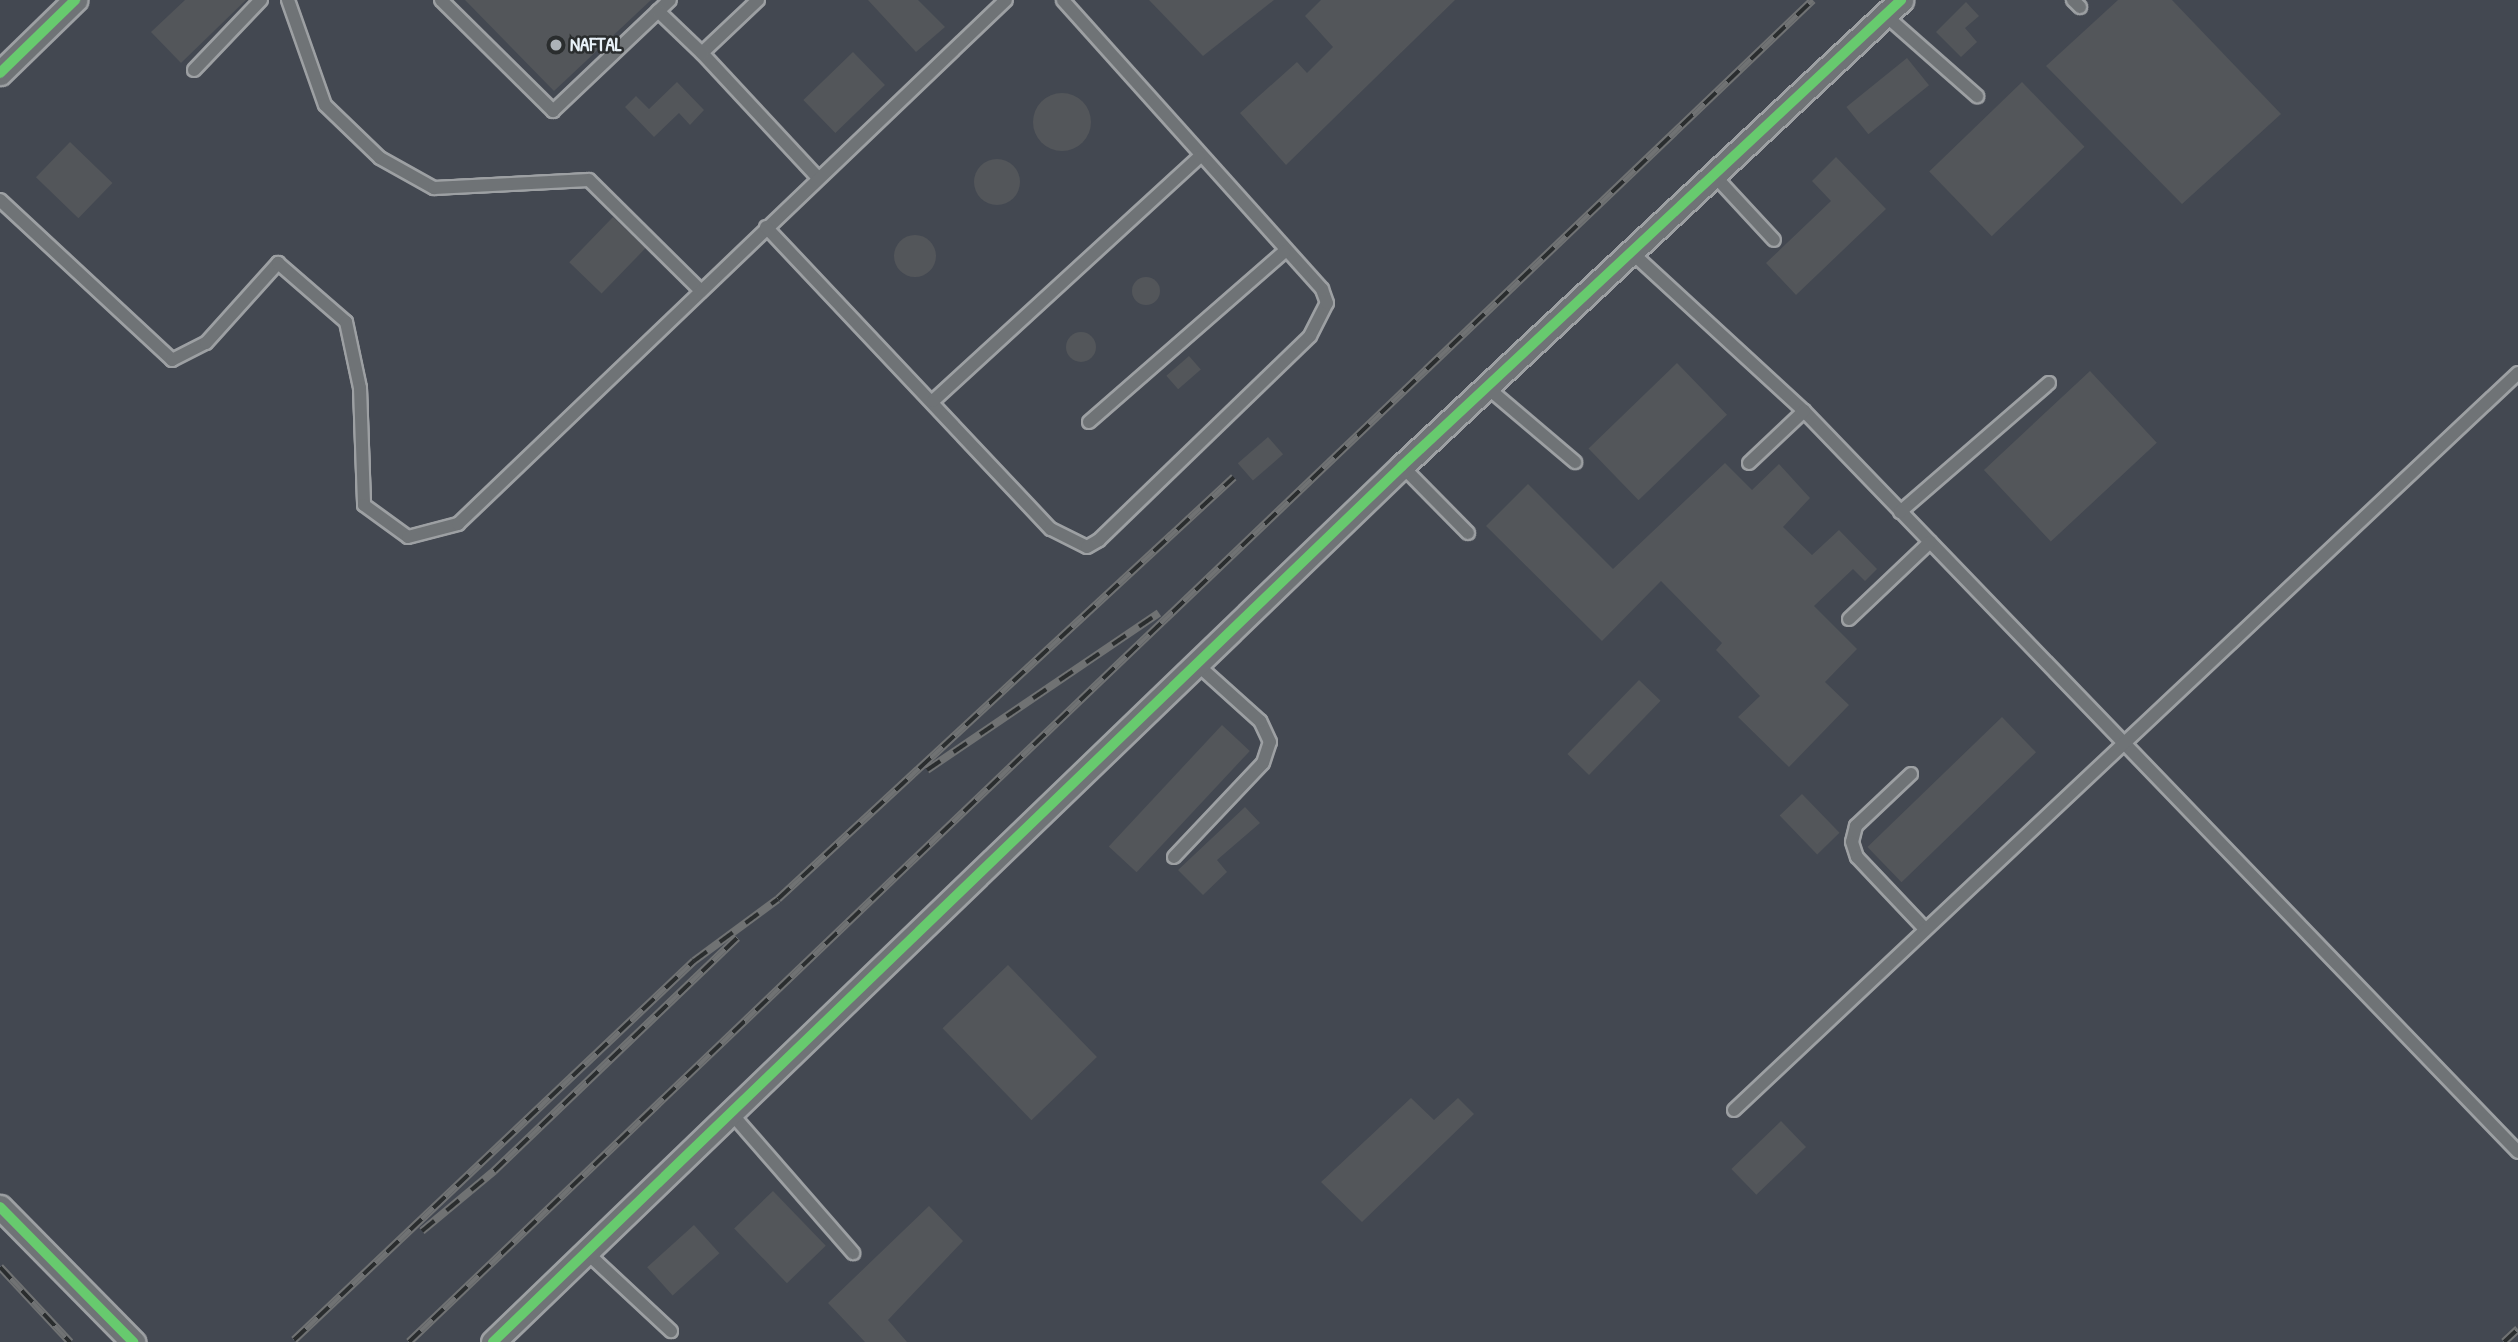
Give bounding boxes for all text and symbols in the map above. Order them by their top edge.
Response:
place label: NAFTAL [570,34,622,56]
marker: NAFTAL [548,37,564,53]

